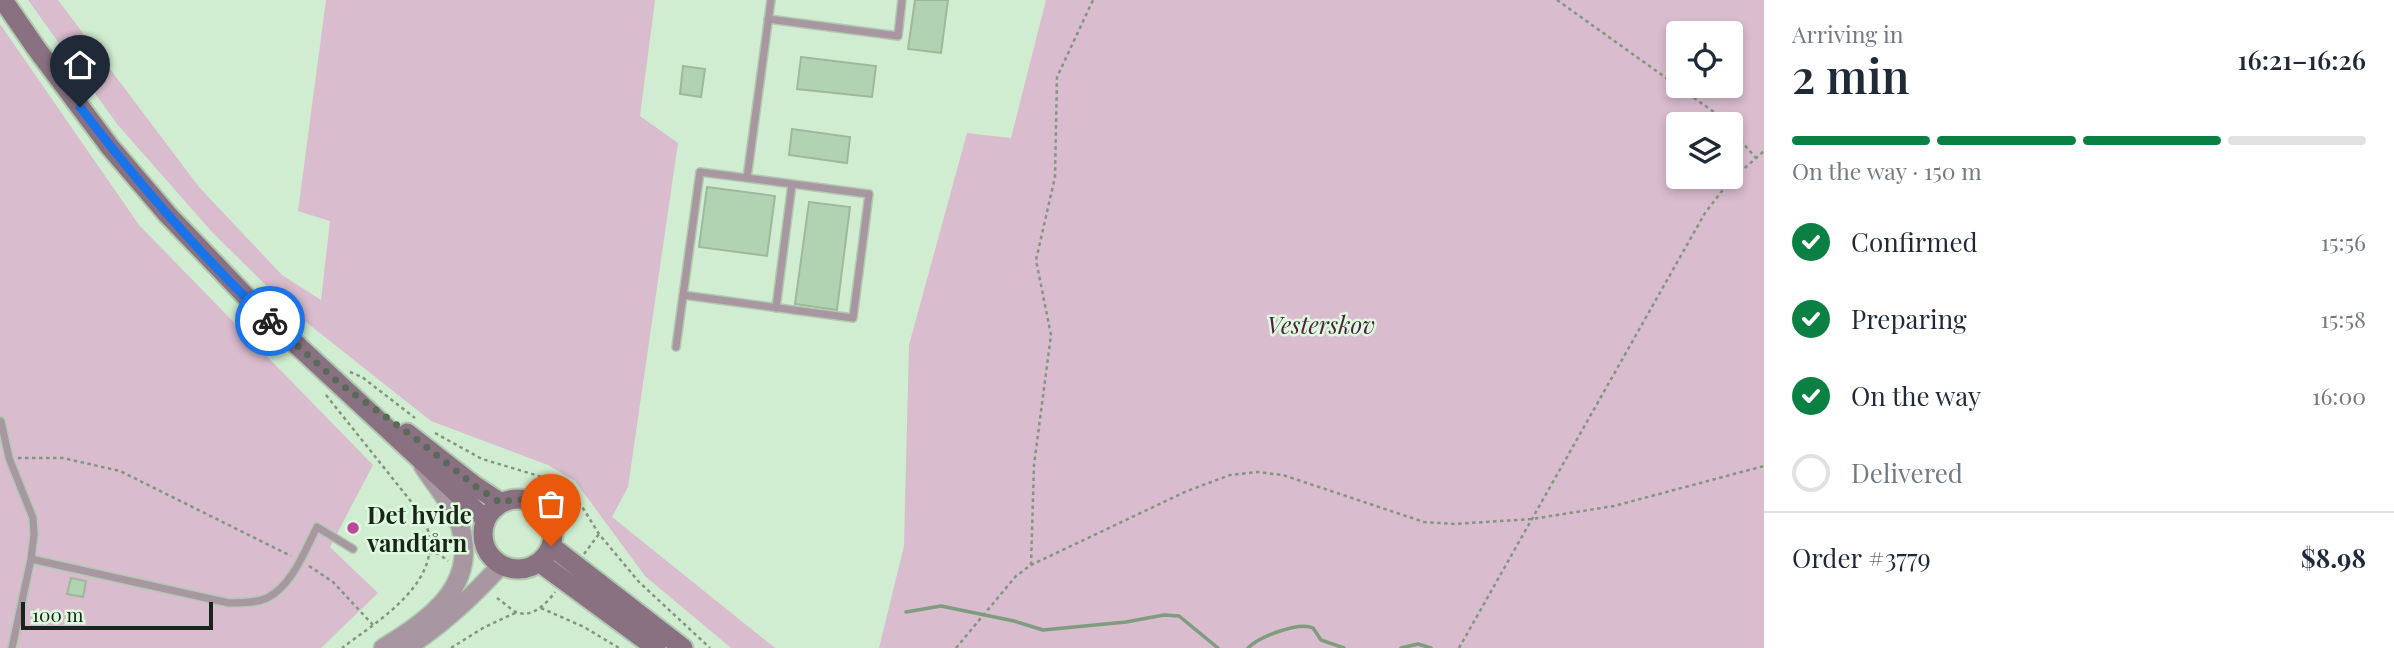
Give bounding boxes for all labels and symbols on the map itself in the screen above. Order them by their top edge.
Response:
pin [50,35,110,107]
courier [235,286,305,356]
park label: Vesterskov [1267,308,1375,340]
pin [521,474,581,546]
place label: Det hvide vandtårn [366,498,472,558]
marker: Det hvide vandtårn [345,520,361,536]
scale bar [21,599,214,631]

